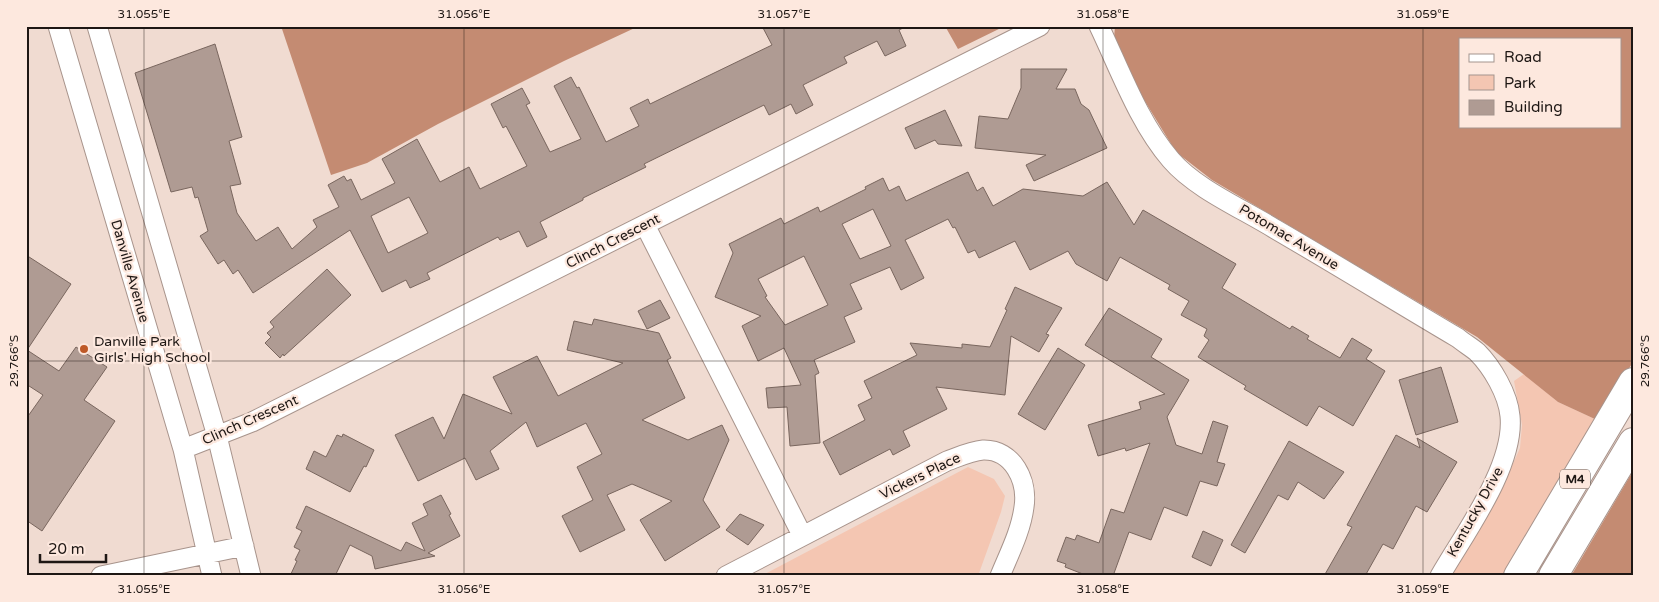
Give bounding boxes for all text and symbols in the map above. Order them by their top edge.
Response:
text: 31.055°E [118,7,171,21]
text: 31.056°E [438,7,491,21]
text: 31.057°E [757,7,811,21]
text: 31.058°E [1077,7,1130,21]
text: 31.059°E [1397,7,1450,21]
legend [1459,38,1622,128]
text: Road [1504,48,1542,66]
text: Park [1504,74,1536,92]
text: Building [1504,98,1563,116]
street label: Potomac Avenue [1236,201,1342,274]
street label: Clinch Crescent [563,210,663,272]
street label: Danville Avenue [107,218,153,324]
place label: Danville Park Girls' High School [94,333,210,366]
text: 29.766°S [7,335,21,387]
text: 29.766°S [1638,335,1652,387]
marker: Danville Park Girls' High School [78,343,90,355]
street label: Clinch Crescent [199,391,301,449]
street label: Vickers Place [877,449,963,503]
street label: Kentucky Drive [1443,464,1507,560]
road number: M4 [1560,469,1590,488]
scale bar [40,532,106,564]
text: 20 m [48,540,85,558]
text: 31.055°E [118,582,171,596]
text: 31.056°E [438,582,491,596]
text: 31.057°E [757,582,811,596]
text: 31.058°E [1077,582,1130,596]
text: 31.059°E [1397,582,1450,596]

